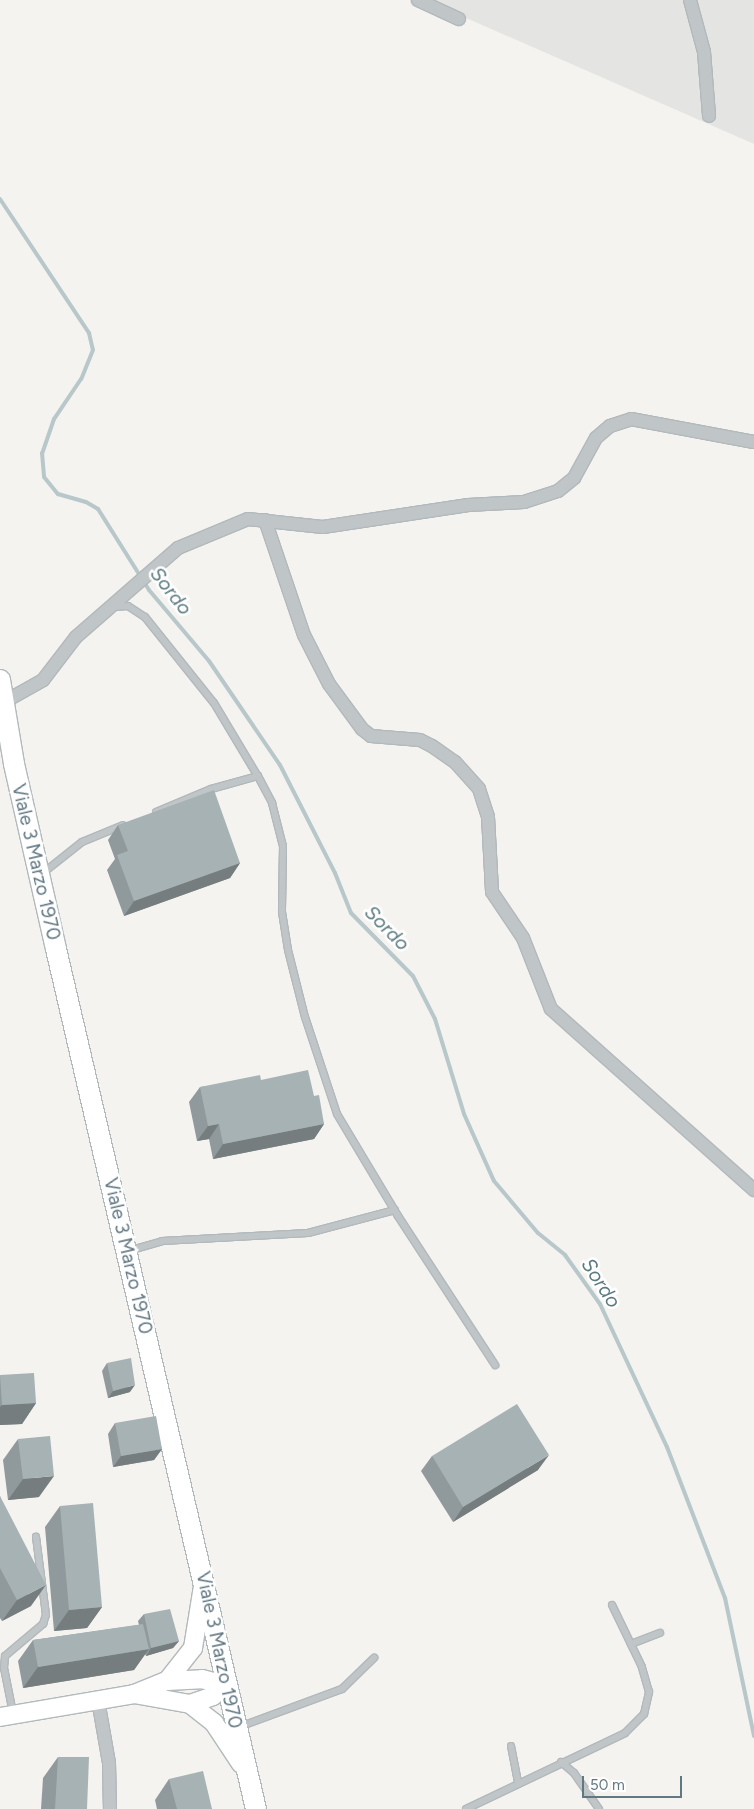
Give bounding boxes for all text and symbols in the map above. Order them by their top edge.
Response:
water label: Sordo [145,562,197,620]
street label: Viale 3 Marzo 1970 [7,782,65,942]
water label: Sordo [359,900,415,956]
street label: Viale 3 Marzo 1970 [99,1176,157,1336]
water label: Sordo [576,1254,626,1312]
street label: Viale 3 Marzo 1970 [191,1570,247,1730]
scale bar [584,1766,684,1798]
text: 50 m [590,1776,625,1794]

